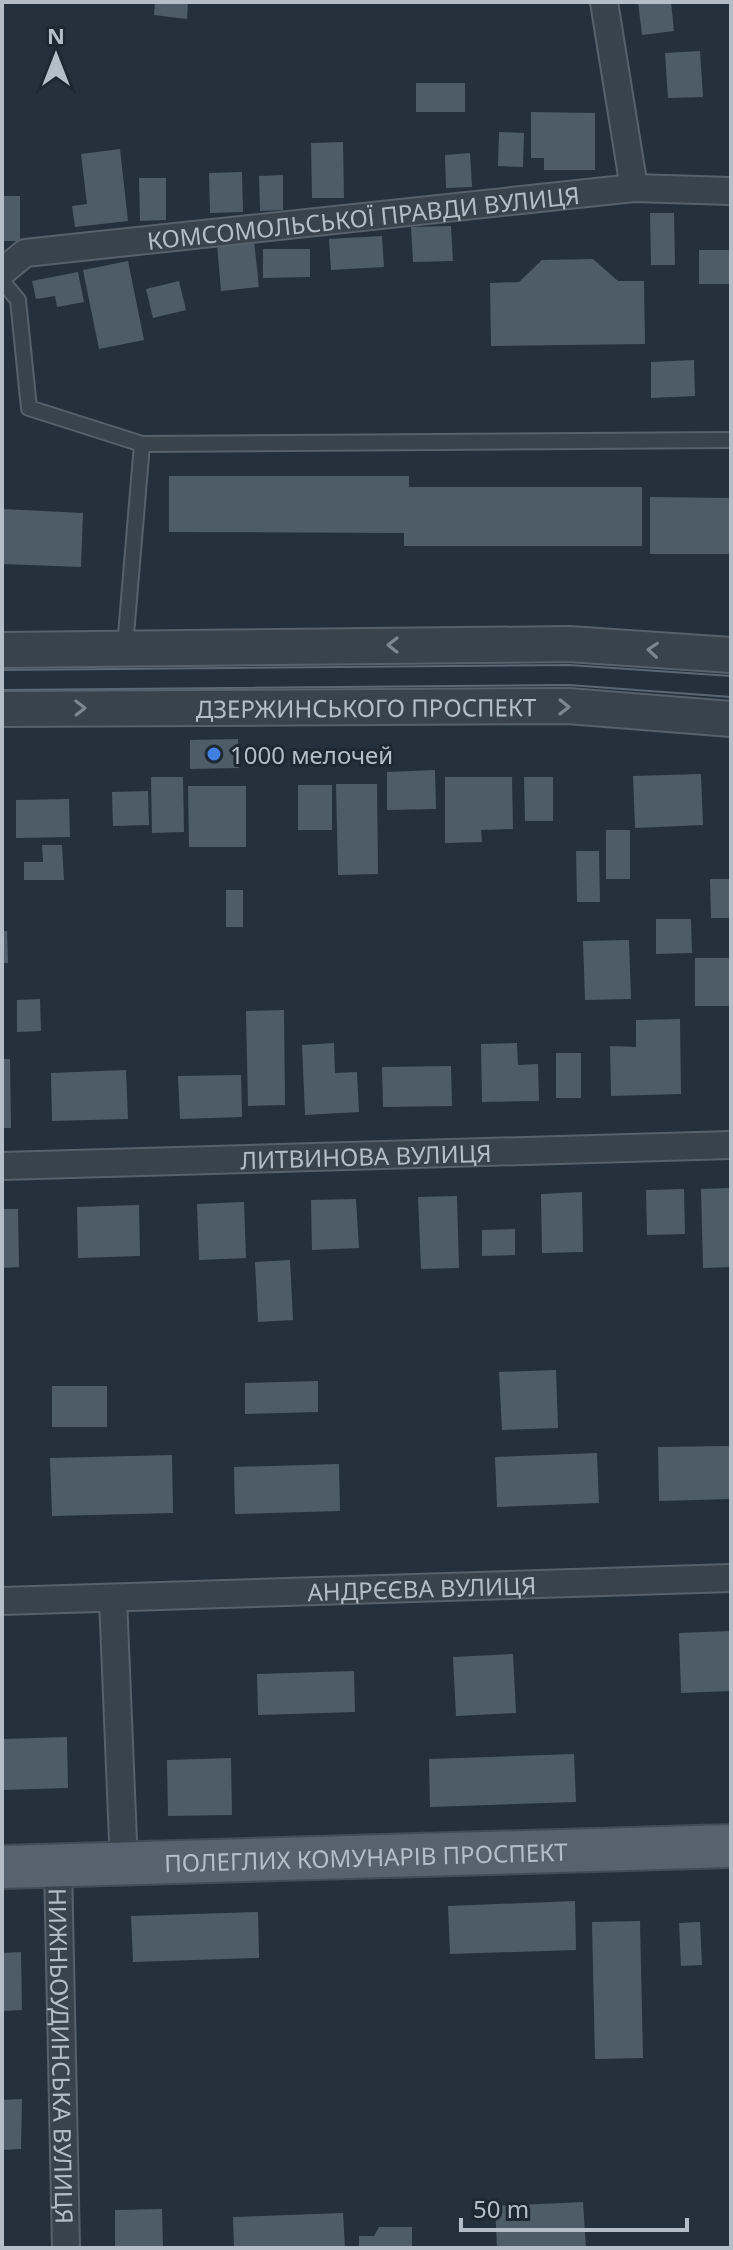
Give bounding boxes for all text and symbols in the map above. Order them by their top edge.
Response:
north arrow [16,16,96,96]
text: N [47,20,65,50]
street label: КОМСОМОЛЬСЬКОЇ ПРАВДИ ВУЛИЦЯ [145,177,581,256]
one-way arrow [386,636,399,654]
one-way arrow [646,642,659,659]
street label: ДЗЕРЖИНСЬКОГО ПРОСПЕКТ [196,690,537,724]
one-way arrow [558,698,571,715]
one-way arrow [74,699,87,716]
place label: 1000 мелочей [230,738,393,771]
marker: 1000 мелочей [205,745,223,763]
street label: ЛИТВИНОВА ВУЛИЦЯ [240,1135,492,1176]
street label: АНДРЄЄВА ВУЛИЦЯ [307,1568,537,1608]
street label: ПОЛЕГЛИХ КОМУНАРІВ ПРОСПЕКТ [164,1834,569,1879]
street label: НИЖНЬОУДИНСЬКА ВУЛИЦЯ [42,1888,82,2224]
scale bar [461,2182,687,2232]
text: 50 m [473,2192,529,2225]

